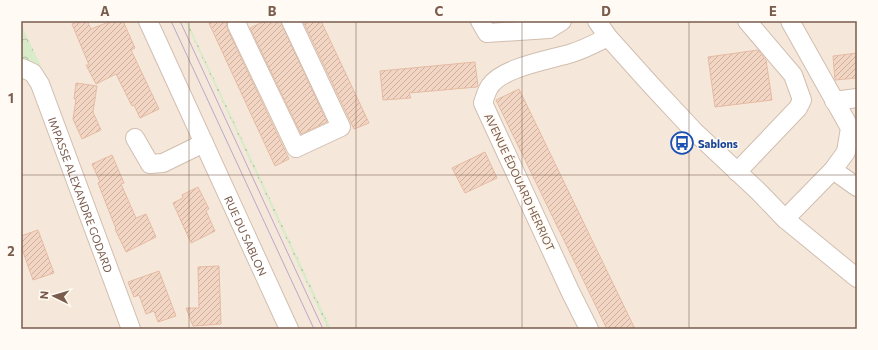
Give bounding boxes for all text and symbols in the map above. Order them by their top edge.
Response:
text: A [100,3,110,19]
text: B [268,3,277,19]
text: C [435,3,444,19]
text: D [601,3,611,19]
text: E [769,3,777,19]
text: 1 [8,90,14,106]
street label: AVENUE ÉDOUARD HERRIOT [482,111,559,253]
street label: IMPASSE ALEXANDRE GODARD [46,115,116,274]
bus stop icon: Sablons [669,130,695,156]
place label: Sablons [698,137,738,150]
street label: RUE DU SABLON [222,193,270,278]
text: 2 [7,243,15,259]
north arrow [34,276,74,316]
text: N [37,290,50,300]

